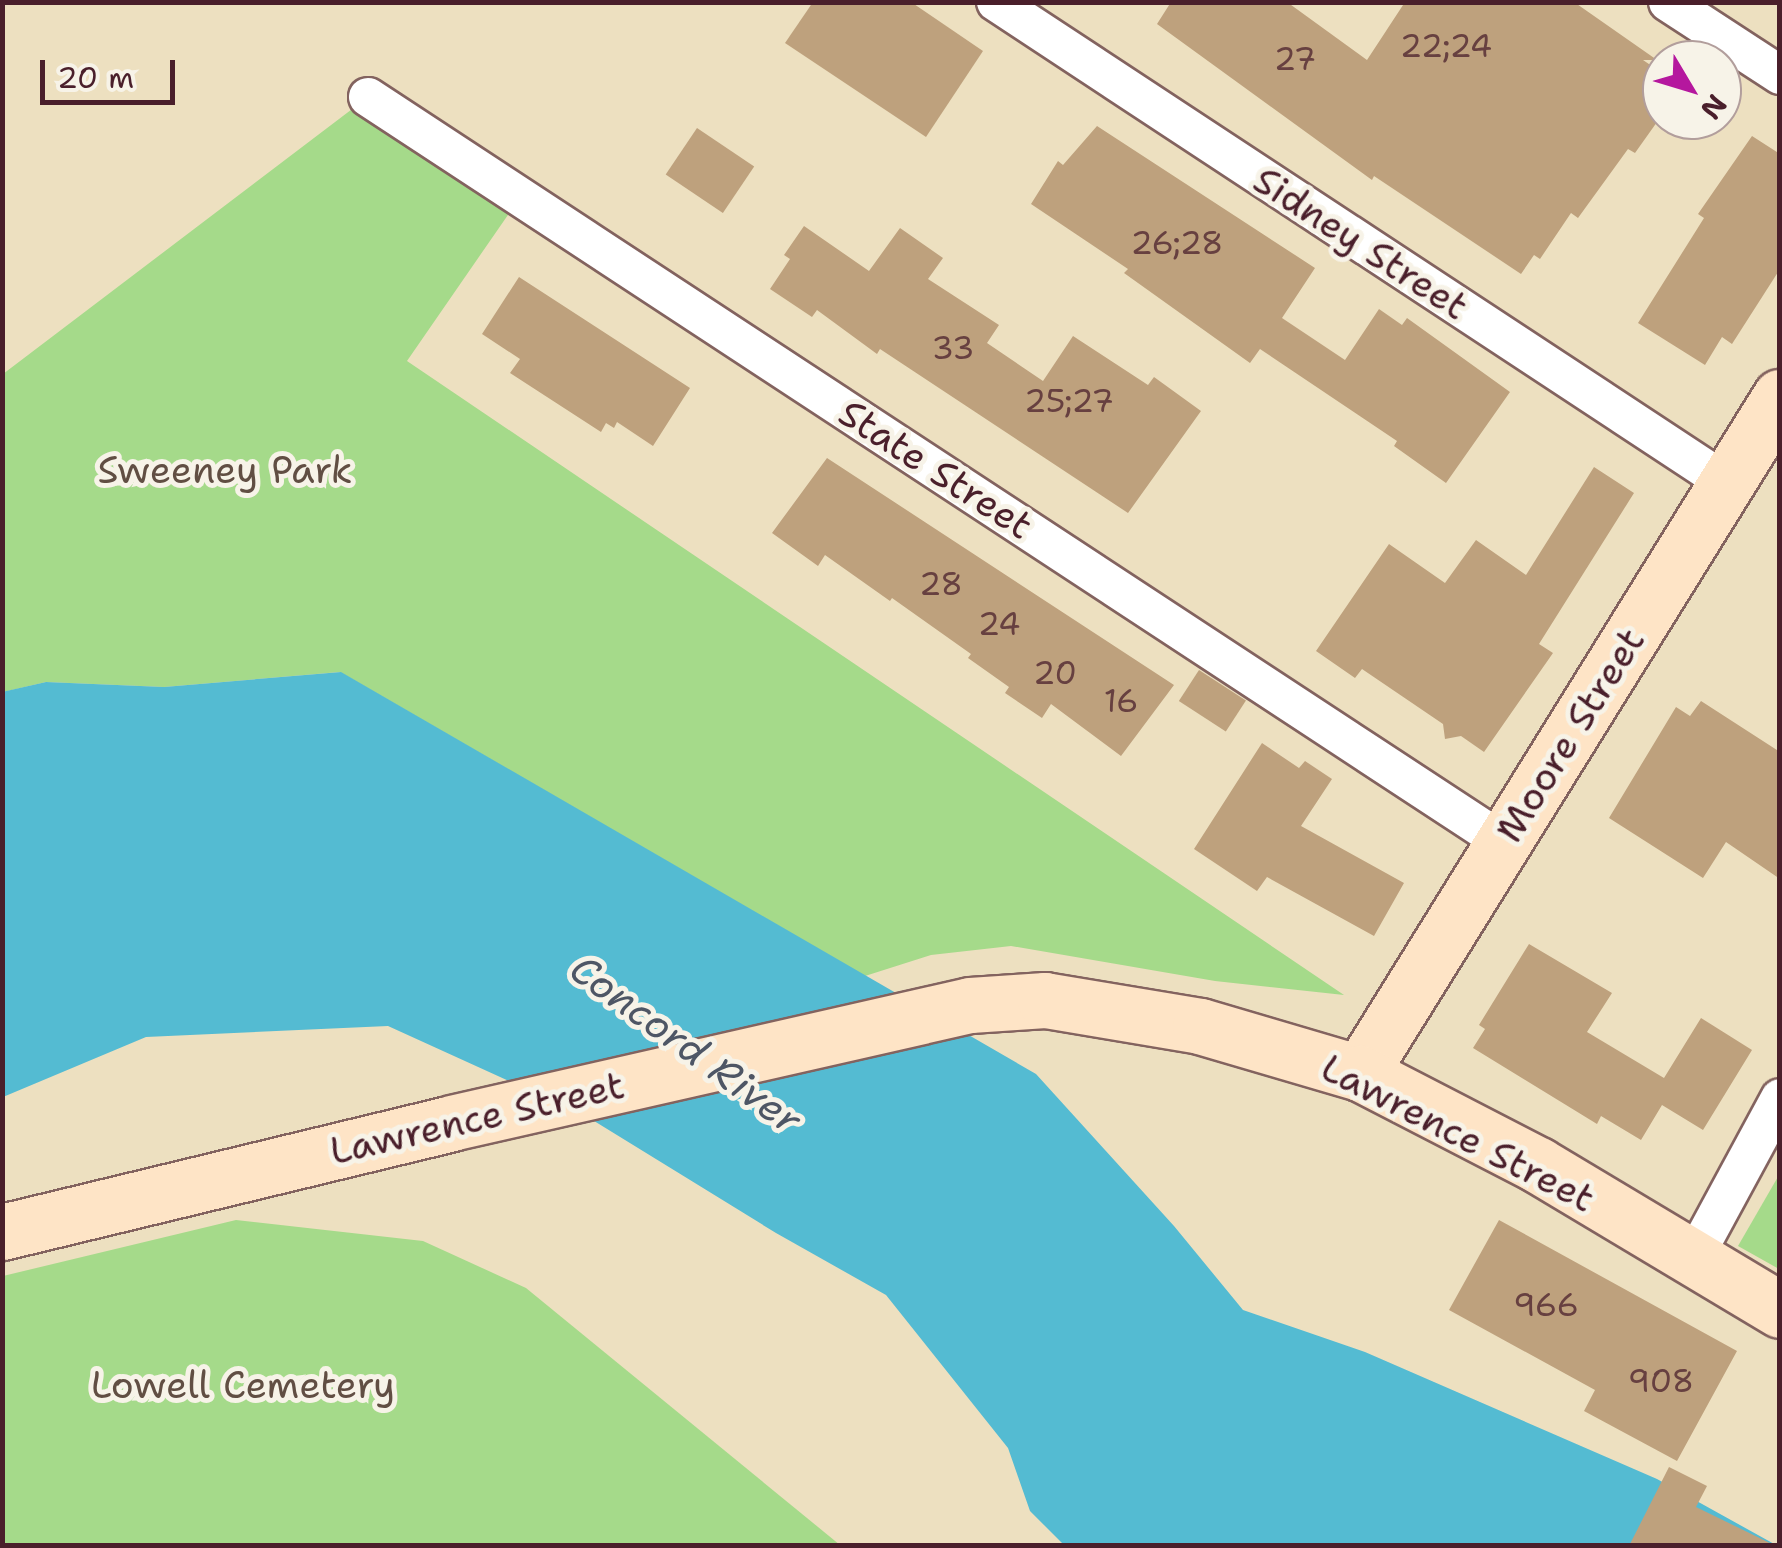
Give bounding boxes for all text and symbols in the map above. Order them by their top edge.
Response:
house number: 22;24 [1400,27,1492,65]
scale bar [45,40,180,102]
house number: 27 [1274,40,1316,78]
north arrow [1642,40,1742,140]
text: 20 m [57,57,134,98]
text: N [1692,87,1736,128]
street label: Sidney Street [1245,157,1477,329]
house number: 26;28 [1130,224,1224,262]
house number: 33 [932,329,974,367]
house number: 25;27 [1024,382,1114,420]
street label: State Street [831,390,1041,548]
park label: Sweeney Park [97,447,353,493]
house number: 28 [919,565,963,603]
house number: 24 [978,605,1020,643]
street label: Moore Street [1486,620,1654,850]
house number: 20 [1033,654,1077,692]
house number: 16 [1104,682,1138,720]
water label: Concord River [561,944,811,1144]
street label: Lawrence Street [1314,1044,1602,1222]
street label: Lawrence Street [325,1062,629,1174]
house number: 966 [1513,1286,1579,1324]
park label: Lowell Cemetery [91,1362,395,1408]
house number: 908 [1628,1362,1694,1400]

